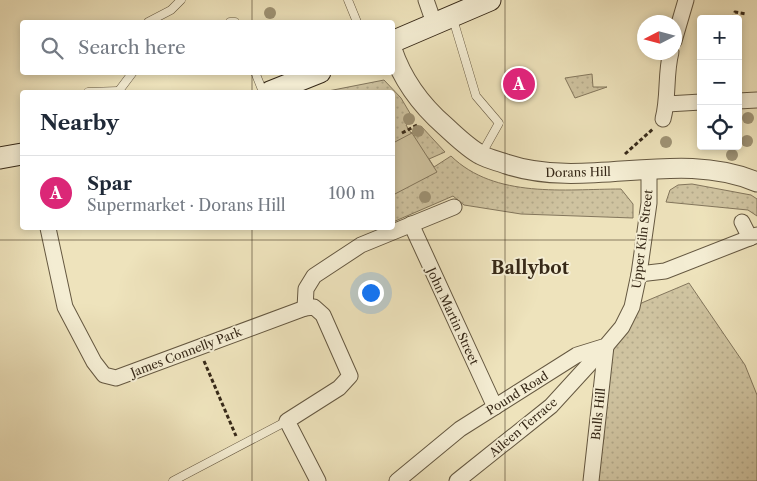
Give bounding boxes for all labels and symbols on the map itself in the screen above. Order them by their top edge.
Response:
north arrow [637,15,682,60]
pin: A [503,65,535,103]
street label: Dorans Hill [545,164,611,180]
street label: Upper Kiln Street [628,188,656,289]
district label: Ballybot [491,257,570,279]
street label: John Martin Street [423,263,482,368]
your location [358,280,384,306]
street label: James Connelly Park [127,324,245,381]
street label: Pound Road [483,368,551,418]
street label: Bulls Hill [588,387,608,441]
street label: Aileen Terrace [485,394,560,460]

